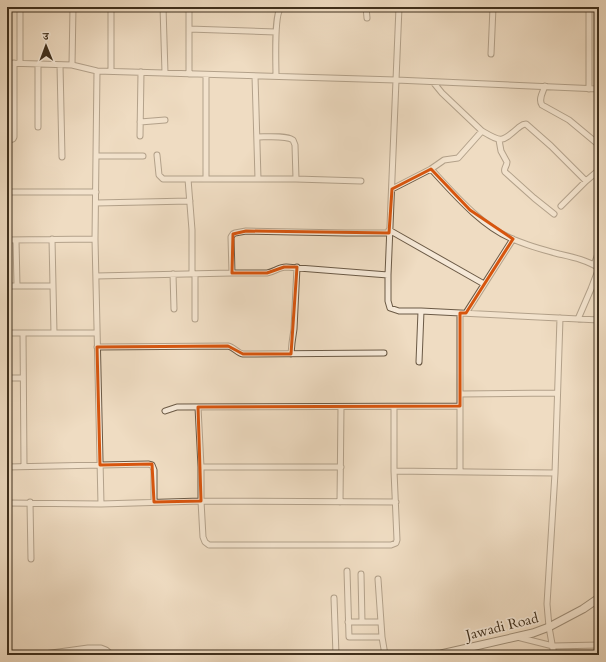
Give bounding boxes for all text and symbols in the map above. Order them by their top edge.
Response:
north arrow [26,26,66,66]
text: उ [42,29,50,44]
street label: Jawadi Road [462,608,541,645]

